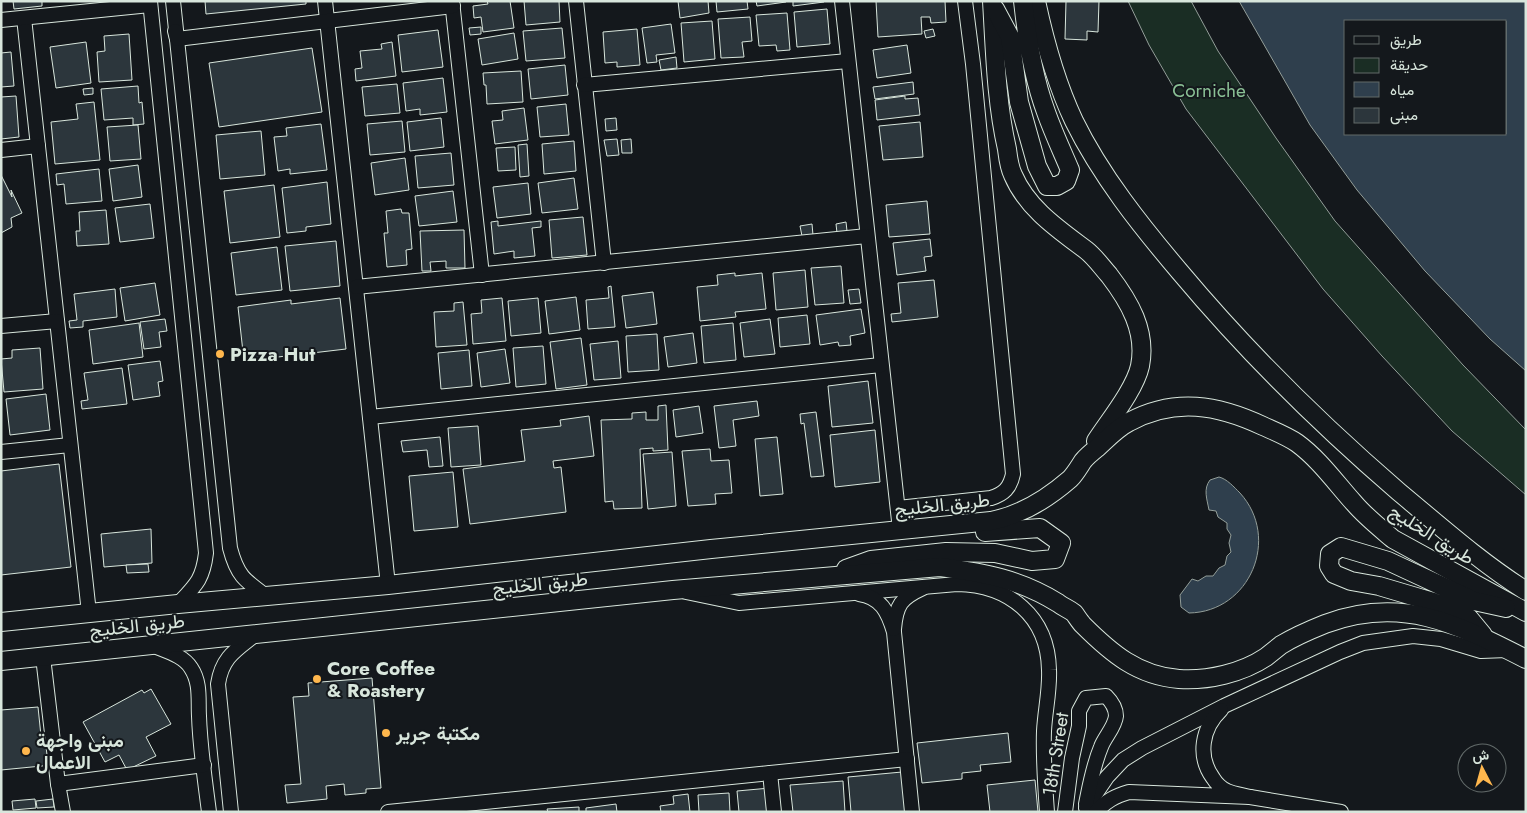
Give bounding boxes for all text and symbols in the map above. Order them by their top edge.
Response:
legend [1344,20,1507,135]
text: طريق [1390,29,1422,51]
text: حديقة [1390,54,1428,76]
park label: Corniche [1172,77,1246,104]
text: مياه [1390,79,1414,101]
text: مبنى [1390,104,1418,126]
place label: Pizza Hut [230,341,315,368]
marker: Pizza Hut [214,348,226,360]
street label: طريق الخليج [893,486,991,523]
street label: طريق الخليج [1384,498,1480,571]
street label: طريق الخليج [491,565,589,602]
street label: طريق الخليج [88,607,186,644]
place label: Core Coffee & Roastery [327,655,435,704]
marker: Core Coffee & Roastery [311,673,323,685]
street label: 18th Street [1036,710,1076,798]
place label: مكتبة جرير [395,720,480,747]
place label: مبنى واجهة الاعمال [36,727,124,776]
marker: مكتبة جرير [380,727,392,739]
north arrow [1457,743,1507,793]
text: ش [1471,744,1490,766]
marker: مبنى واجهة الاعمال [20,745,32,757]

